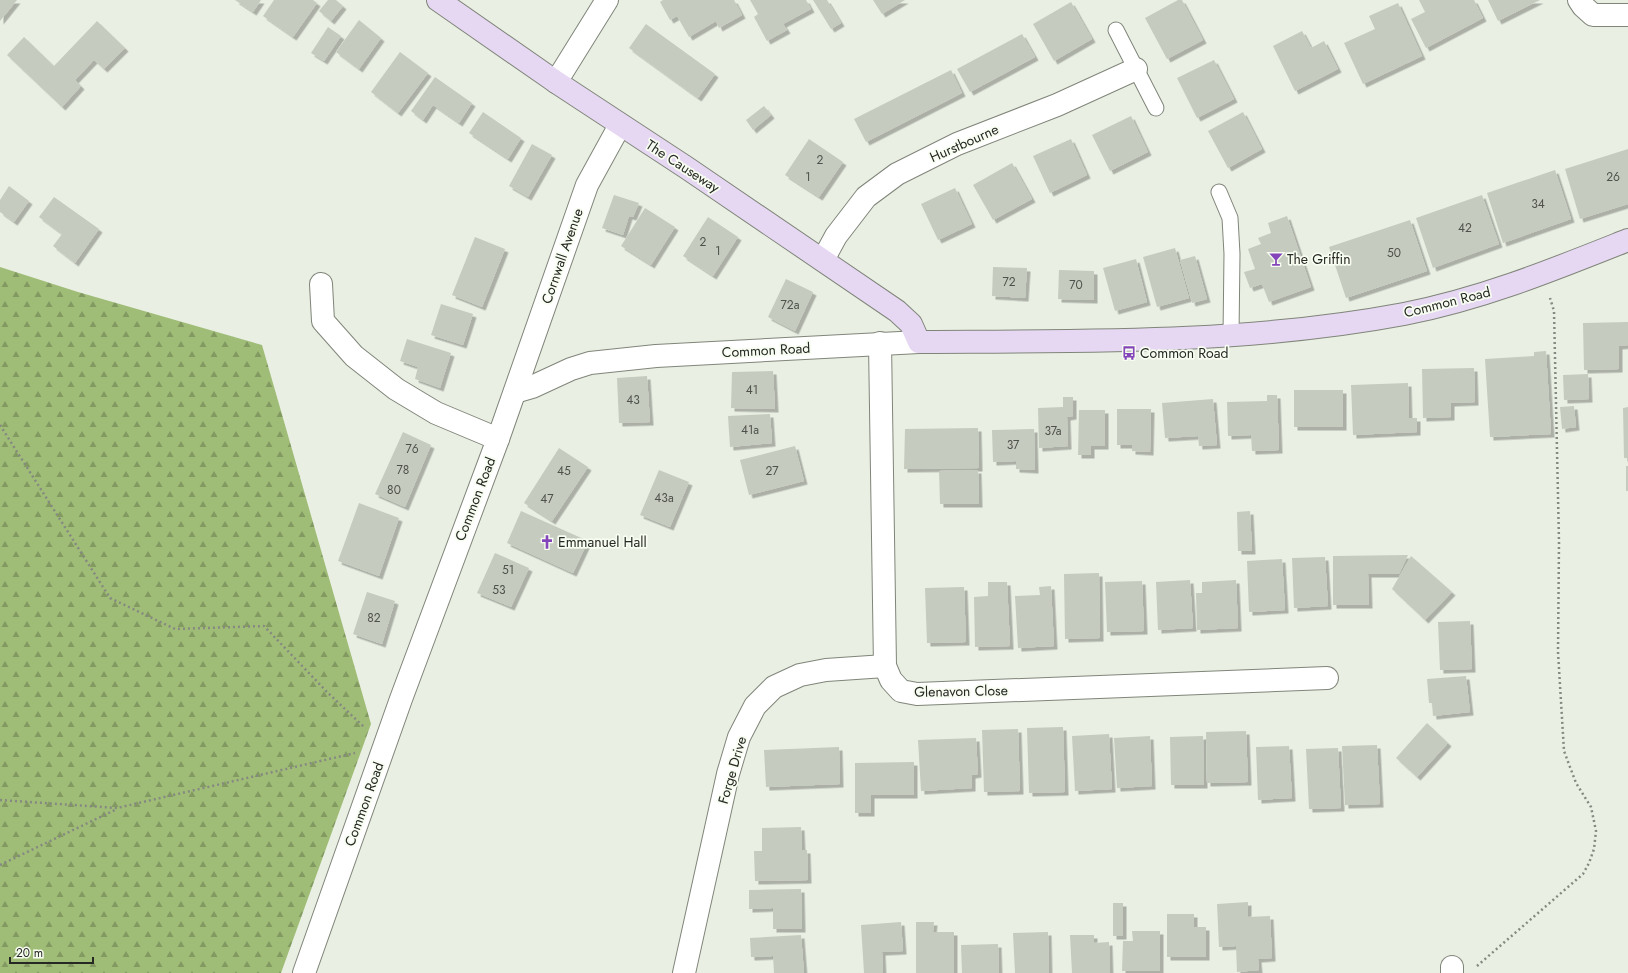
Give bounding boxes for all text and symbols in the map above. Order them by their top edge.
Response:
street label: Hurstbourne [926,119,1002,167]
street label: The Causeway [642,135,724,198]
house number: 2 [817,151,824,169]
house number: 1 [805,168,811,186]
house number: 26 [1606,168,1620,186]
house number: 34 [1531,195,1545,213]
street label: Cornwall Avenue [536,206,588,306]
house number: 42 [1458,219,1472,237]
house number: 2 [700,233,707,251]
house number: 1 [715,242,721,260]
house number: 50 [1387,244,1401,262]
place label: The Griffin [1287,249,1351,269]
bar icon: The Griffin [1268,251,1284,267]
house number: 72 [1002,273,1016,291]
house number: 70 [1069,276,1083,294]
street label: Common Road [1402,282,1492,322]
house number: 72a [781,296,800,314]
street label: Common Road [721,338,811,362]
place label: Common Road [1140,343,1228,363]
bus stop icon: Common Road [1121,345,1137,361]
house number: 41 [746,381,758,399]
house number: 43 [626,391,640,409]
house number: 41a [741,421,759,439]
house number: 37a [1044,422,1062,440]
house number: 37 [1007,436,1020,454]
house number: 76 [405,440,419,458]
street label: Common Road [450,454,500,544]
house number: 78 [397,461,409,479]
house number: 45 [557,462,571,480]
house number: 27 [765,462,779,480]
house number: 80 [387,481,401,499]
house number: 43a [654,489,674,507]
house number: 47 [540,490,554,508]
place label: Emmanuel Hall [558,532,647,552]
church icon: Emmanuel Hall [539,534,555,550]
house number: 51 [502,561,514,579]
house number: 53 [492,581,506,599]
house number: 82 [367,609,381,627]
street label: Glenavon Close [914,680,1008,702]
street label: Forge Drive [713,734,751,806]
street label: Common Road [339,759,389,849]
scale bar [10,939,93,965]
text: 20 m [16,944,43,962]

